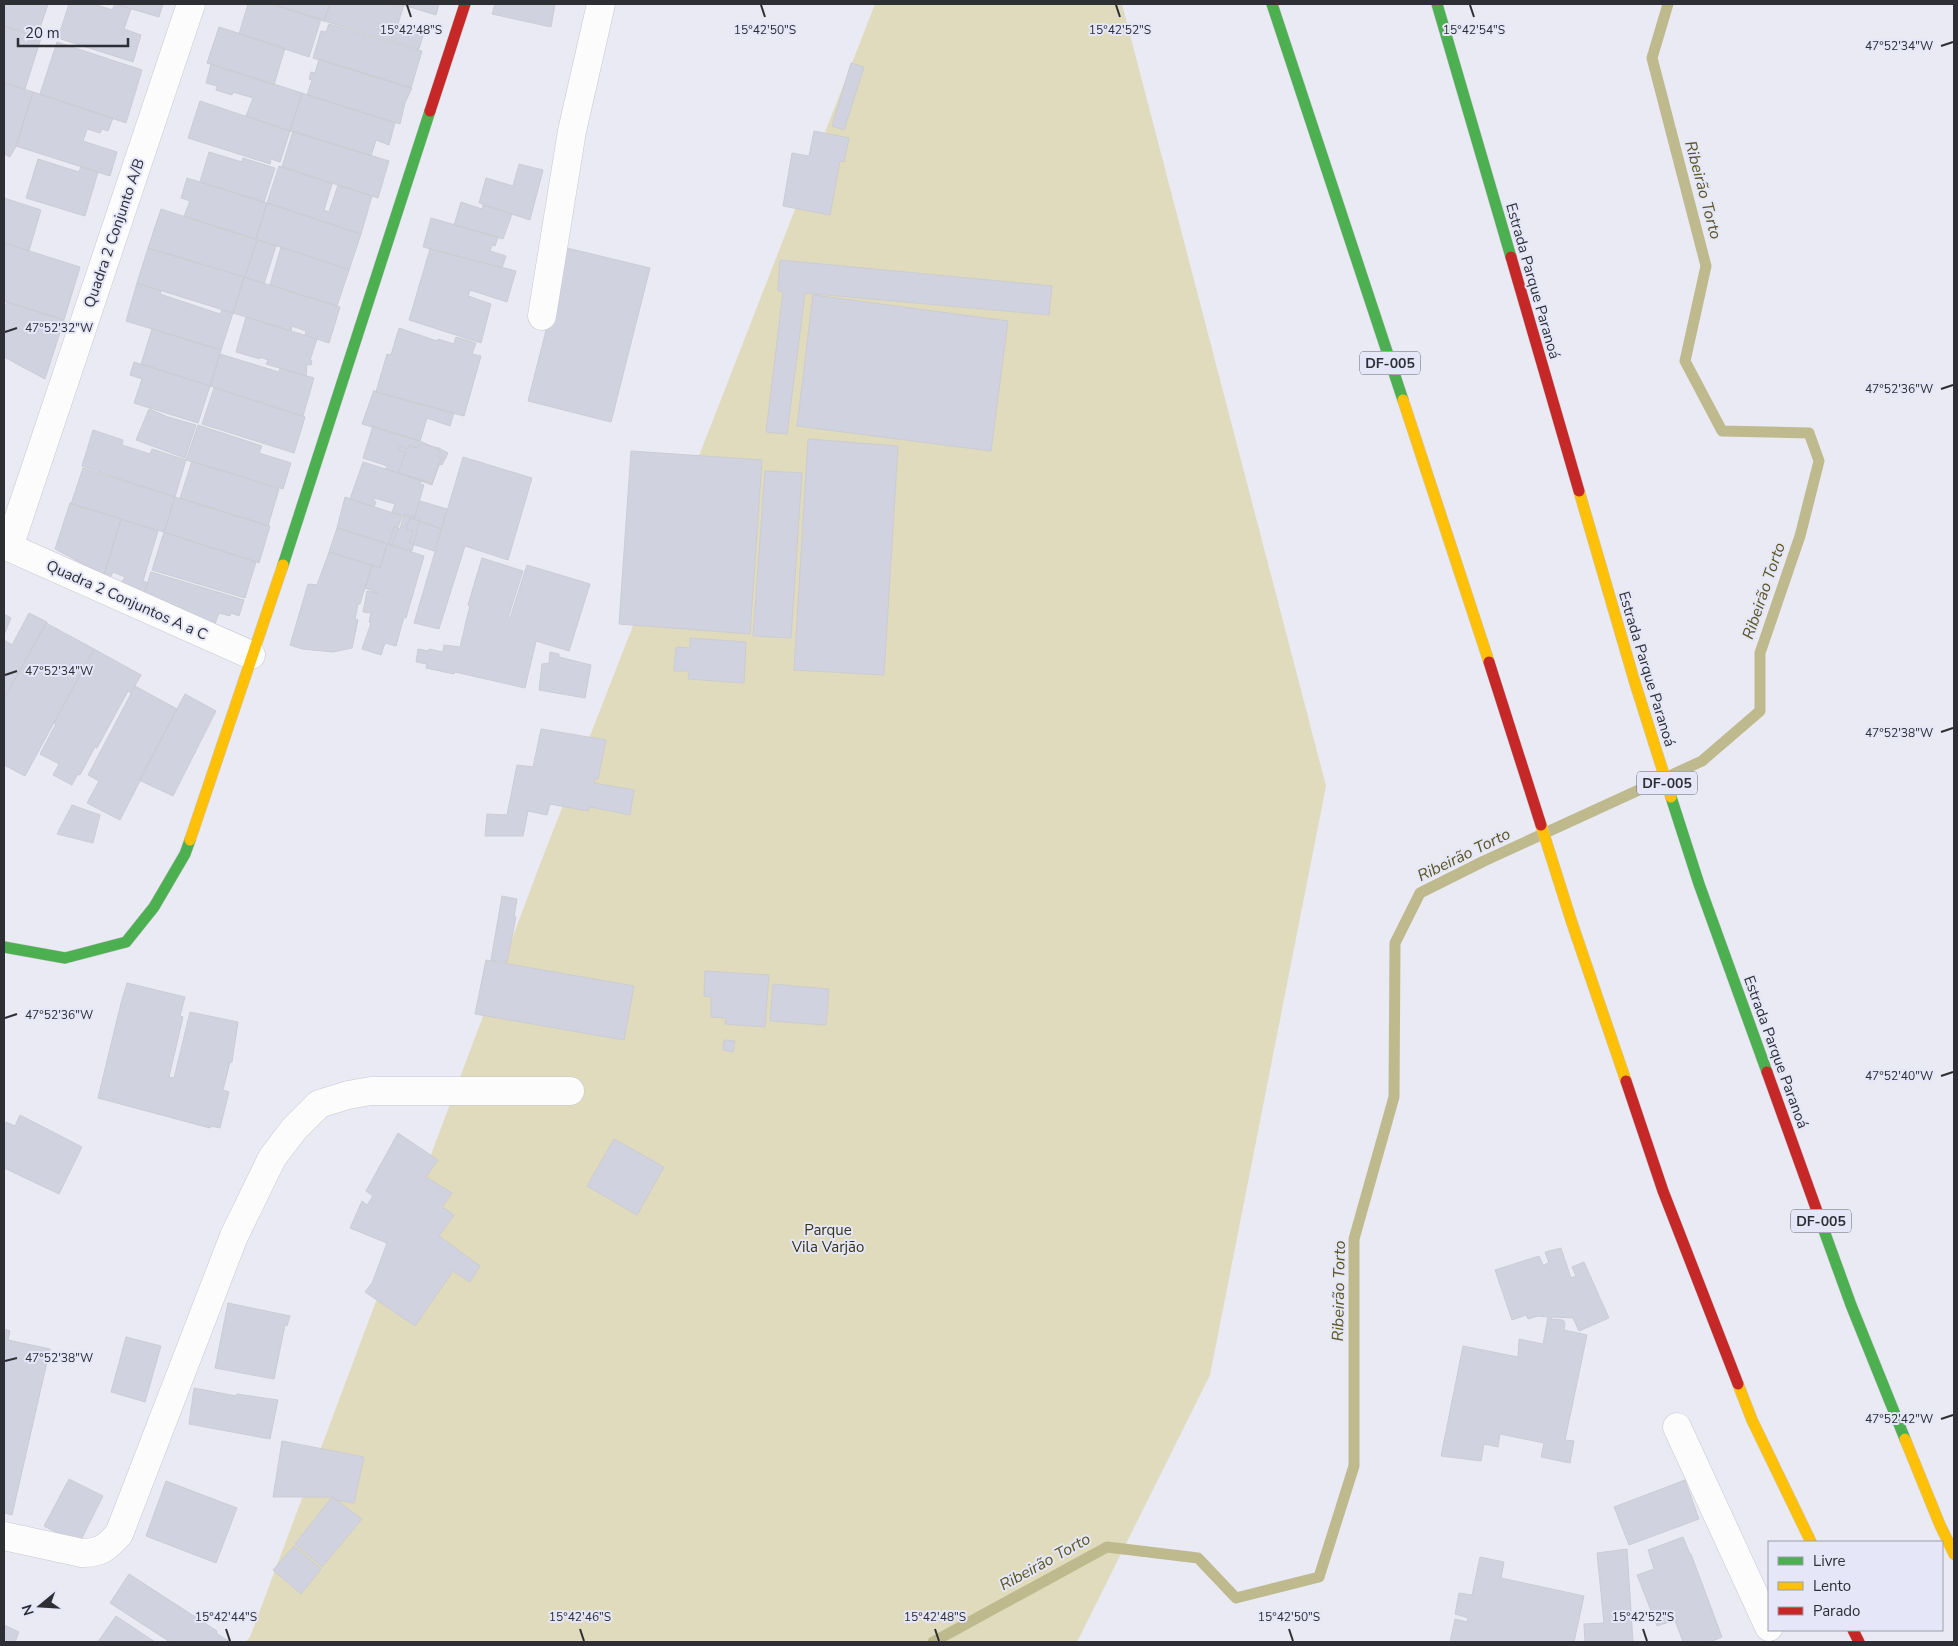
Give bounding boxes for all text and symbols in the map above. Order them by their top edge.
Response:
scale bar [18,15,128,47]
text: 15°42'48"S [380,22,442,38]
text: 15°42'50"S [734,22,796,38]
text: 15°42'52"S [1089,22,1151,38]
text: 15°42'54"S [1443,22,1505,38]
text: 20 m [25,23,60,43]
text: 47°52'34"W [1865,38,1933,54]
water label: Ribeirão Torto [1679,138,1727,242]
street label: Quadra 2 Conjunto A/B [79,156,149,310]
street label: Estrada Parque Paranoá [1501,201,1565,361]
text: 47°52'32"W [25,320,93,336]
road number: DF-005 [1360,352,1420,374]
text: 47°52'36"W [1865,381,1933,397]
water label: Ribeirão Torto [1737,540,1791,642]
street label: Quadra 2 Conjuntos A a C [43,555,211,645]
street label: Estrada Parque Paranoá [1614,589,1680,749]
text: 47°52'34"W [25,663,93,679]
text: 47°52'38"W [1865,725,1933,741]
road number: DF-005 [1637,771,1697,794]
water label: Ribeirão Torto [1414,823,1514,887]
street label: Estrada Parque Paranoá [1739,973,1813,1131]
text: 47°52'36"W [25,1007,93,1023]
text: 47°52'40"W [1865,1068,1933,1084]
road number: DF-005 [1791,1210,1851,1232]
park label: Parque Vila Varjão [791,1220,864,1257]
water label: Ribeirão Torto [1327,1240,1351,1342]
text: 47°52'38"W [25,1350,93,1366]
text: 47°52'42"W [1865,1411,1933,1427]
water label: Ribeirão Torto [996,1528,1095,1596]
legend [1768,1541,1943,1631]
text: Livre [1813,1551,1846,1571]
text: Lento [1813,1576,1851,1596]
north arrow [15,1581,65,1631]
text: Parado [1813,1601,1860,1621]
text: N [17,1602,39,1618]
text: 15°42'44"S [195,1609,257,1625]
text: 15°42'46"S [549,1609,611,1625]
text: 15°42'48"S [904,1609,966,1625]
text: 15°42'50"S [1258,1609,1320,1625]
text: 15°42'52"S [1612,1609,1674,1625]

